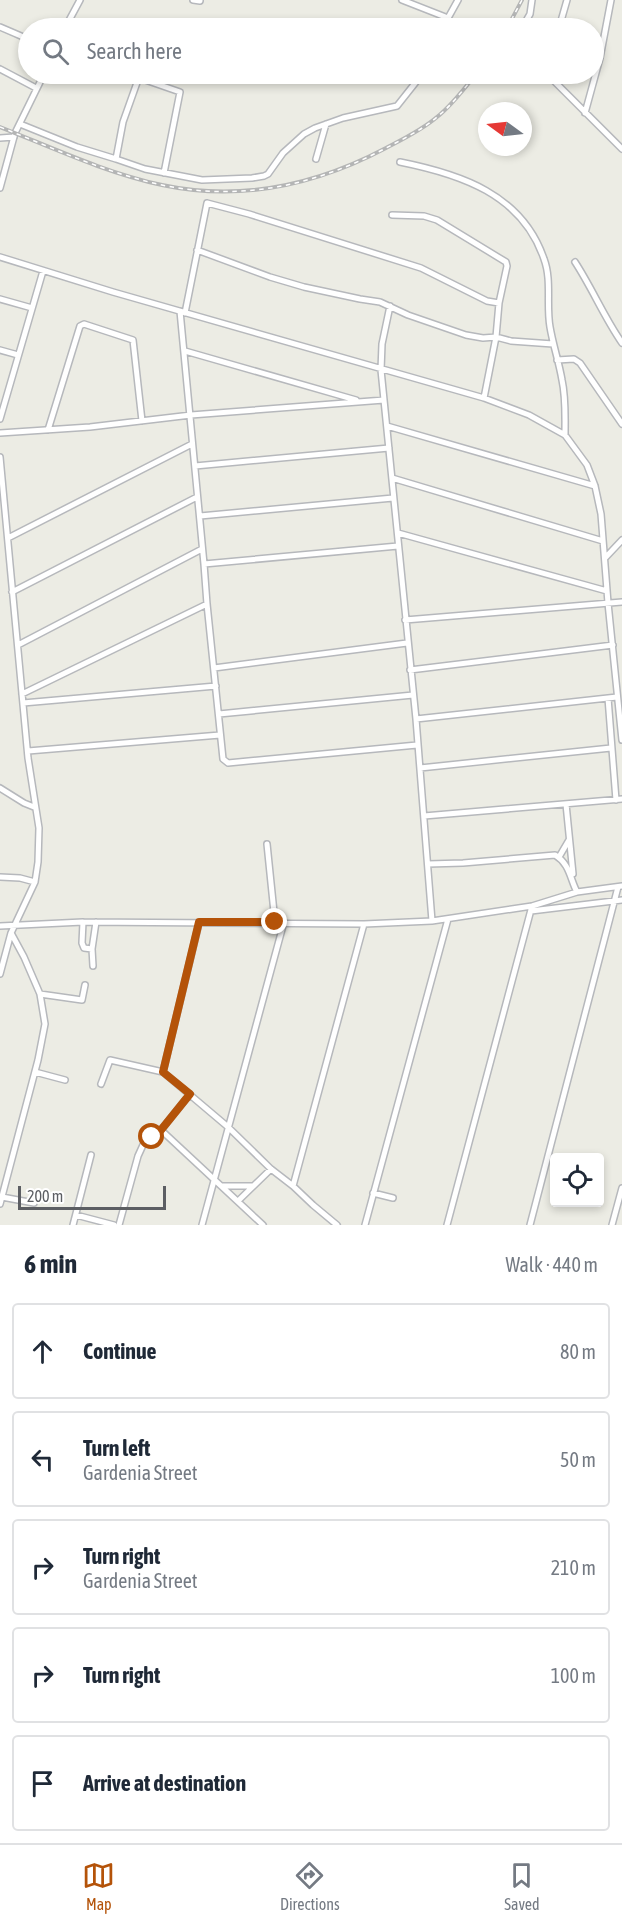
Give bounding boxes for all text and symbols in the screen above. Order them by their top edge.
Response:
search box [18,18,604,84]
icon: search [39,35,72,68]
text: Search here [87,38,182,64]
north arrow [478,102,532,156]
route end [261,908,287,934]
route start [138,1123,164,1149]
map controls [550,1153,604,1207]
button: locate [550,1153,604,1207]
scale bar [18,1183,166,1210]
text: 200 m [27,1187,63,1205]
text: 6 min [24,1249,77,1279]
text: Walk · 440 m [506,1253,598,1276]
icon: ahead [26,1335,59,1368]
text: Continue [83,1338,157,1364]
text: 80 m [560,1340,596,1363]
text: Turn left [83,1435,150,1461]
icon: left [26,1443,59,1476]
text: 50 m [560,1448,596,1471]
text: Gardenia Street [83,1461,198,1484]
text: Turn right [83,1543,160,1569]
icon: right [26,1551,59,1584]
text: 210 m [551,1556,596,1579]
text: Gardenia Street [83,1569,198,1592]
icon: right [26,1659,59,1692]
text: Turn right [83,1662,160,1688]
text: 100 m [551,1664,596,1687]
icon: arrive [26,1767,59,1800]
text: Arrive at destination [83,1770,246,1796]
tab: Map [82,1859,115,1913]
tab: Directions [280,1859,340,1913]
tab: Saved [504,1859,540,1913]

